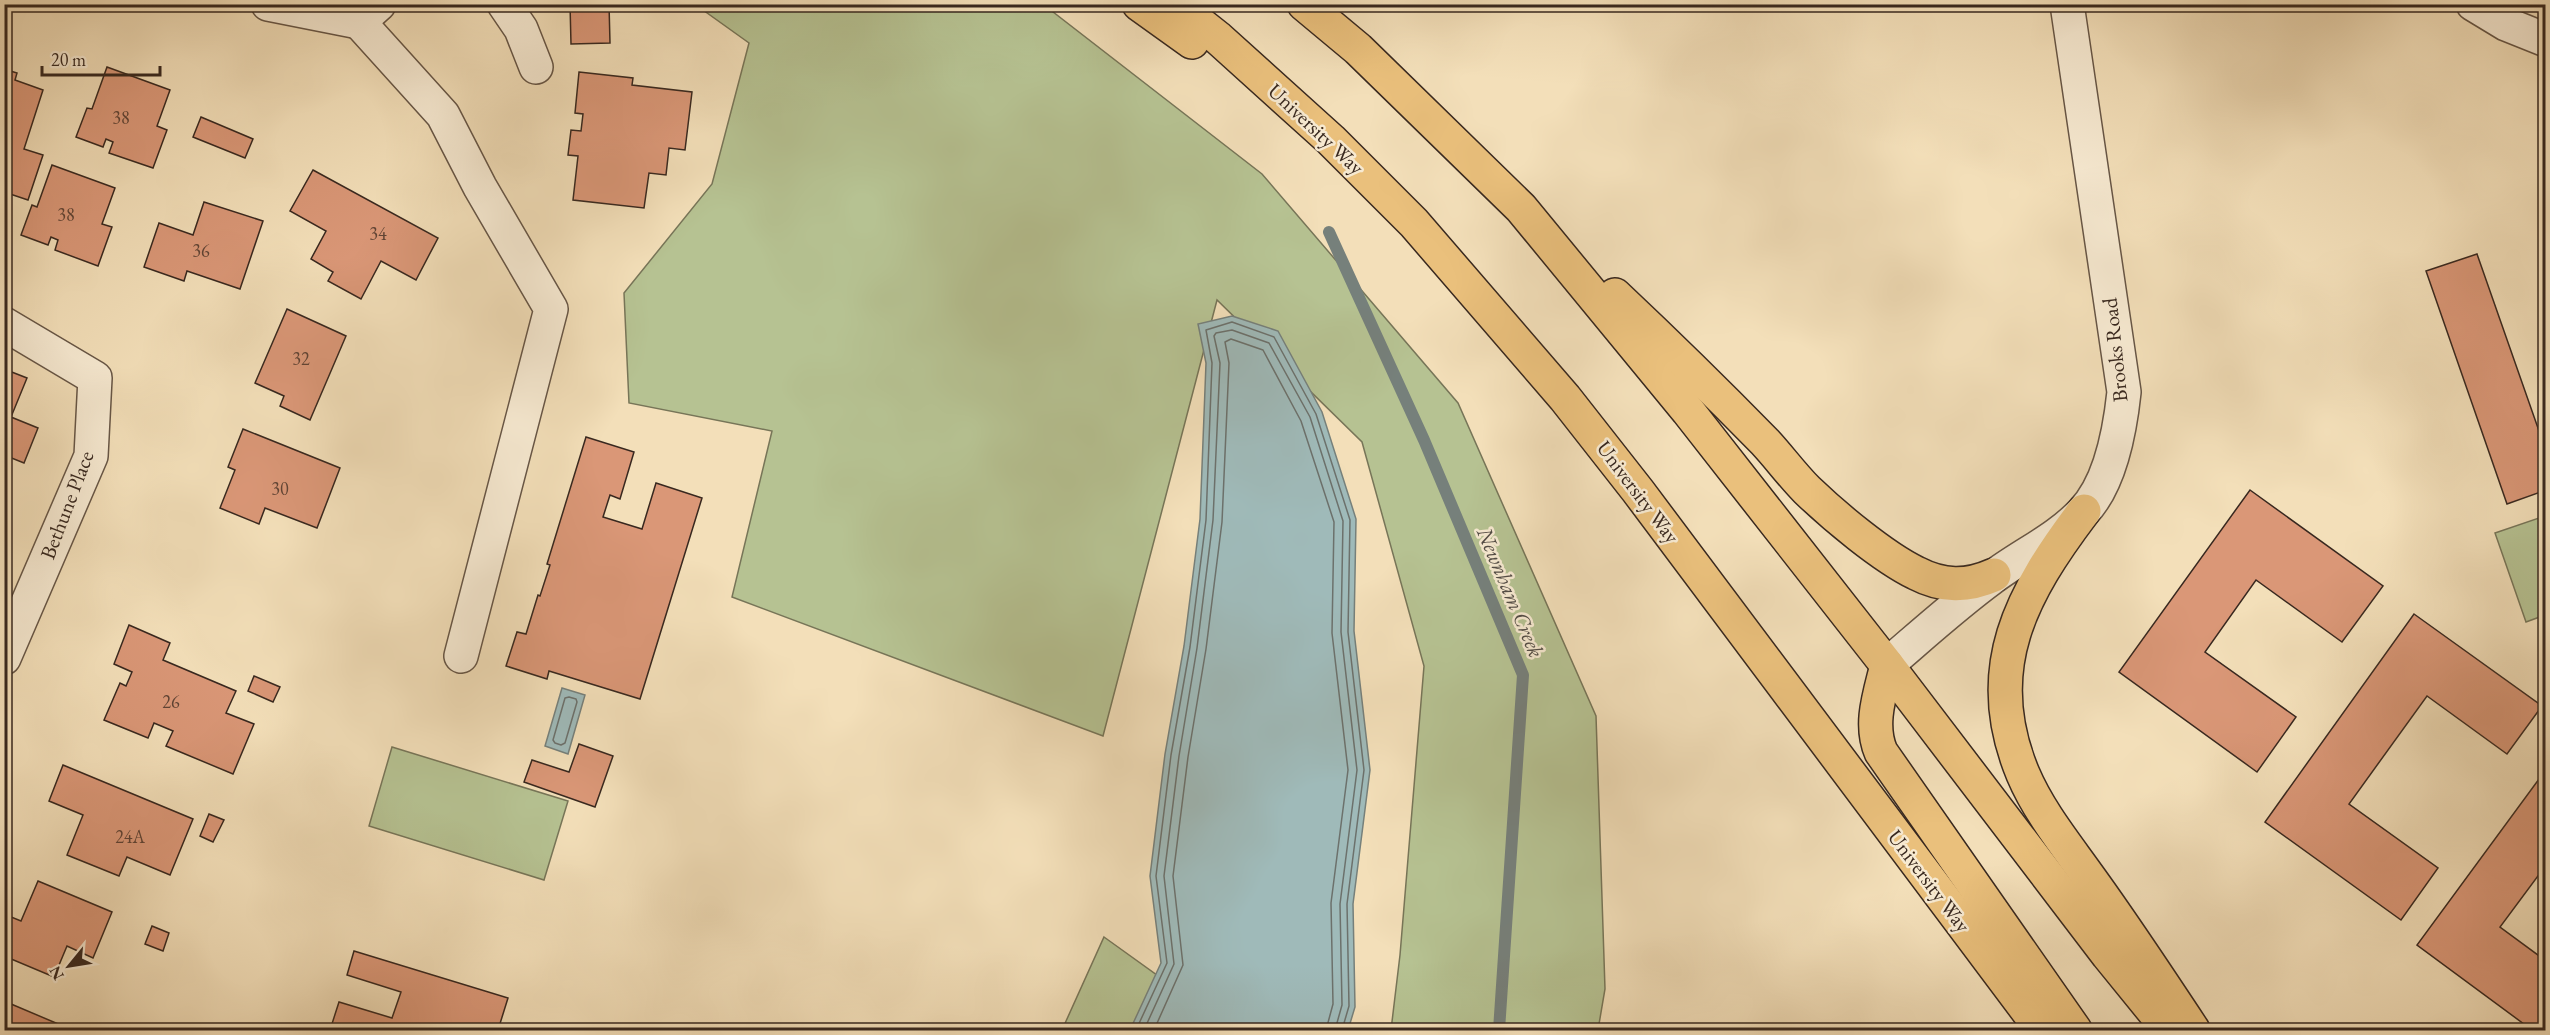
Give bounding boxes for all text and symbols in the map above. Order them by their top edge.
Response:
scale bar [42,39,160,77]
text: 20 m [51,48,86,71]
street label: University Way [1263,77,1371,181]
house number: 38 [112,106,130,129]
house number: 38 [57,203,75,226]
house number: 34 [369,222,387,245]
house number: 36 [192,239,210,262]
street label: Brooks Road [2096,296,2133,403]
house number: 32 [292,347,310,370]
street label: University Way [1591,435,1686,549]
street label: Bethune Place [34,447,100,563]
house number: 30 [271,477,289,500]
water label: Newnham Creek [1470,522,1551,662]
house number: 26 [162,690,180,713]
street label: University Way [1882,824,1977,938]
house number: 24A [115,825,145,848]
north arrow [39,936,99,996]
text: N [44,962,69,984]

